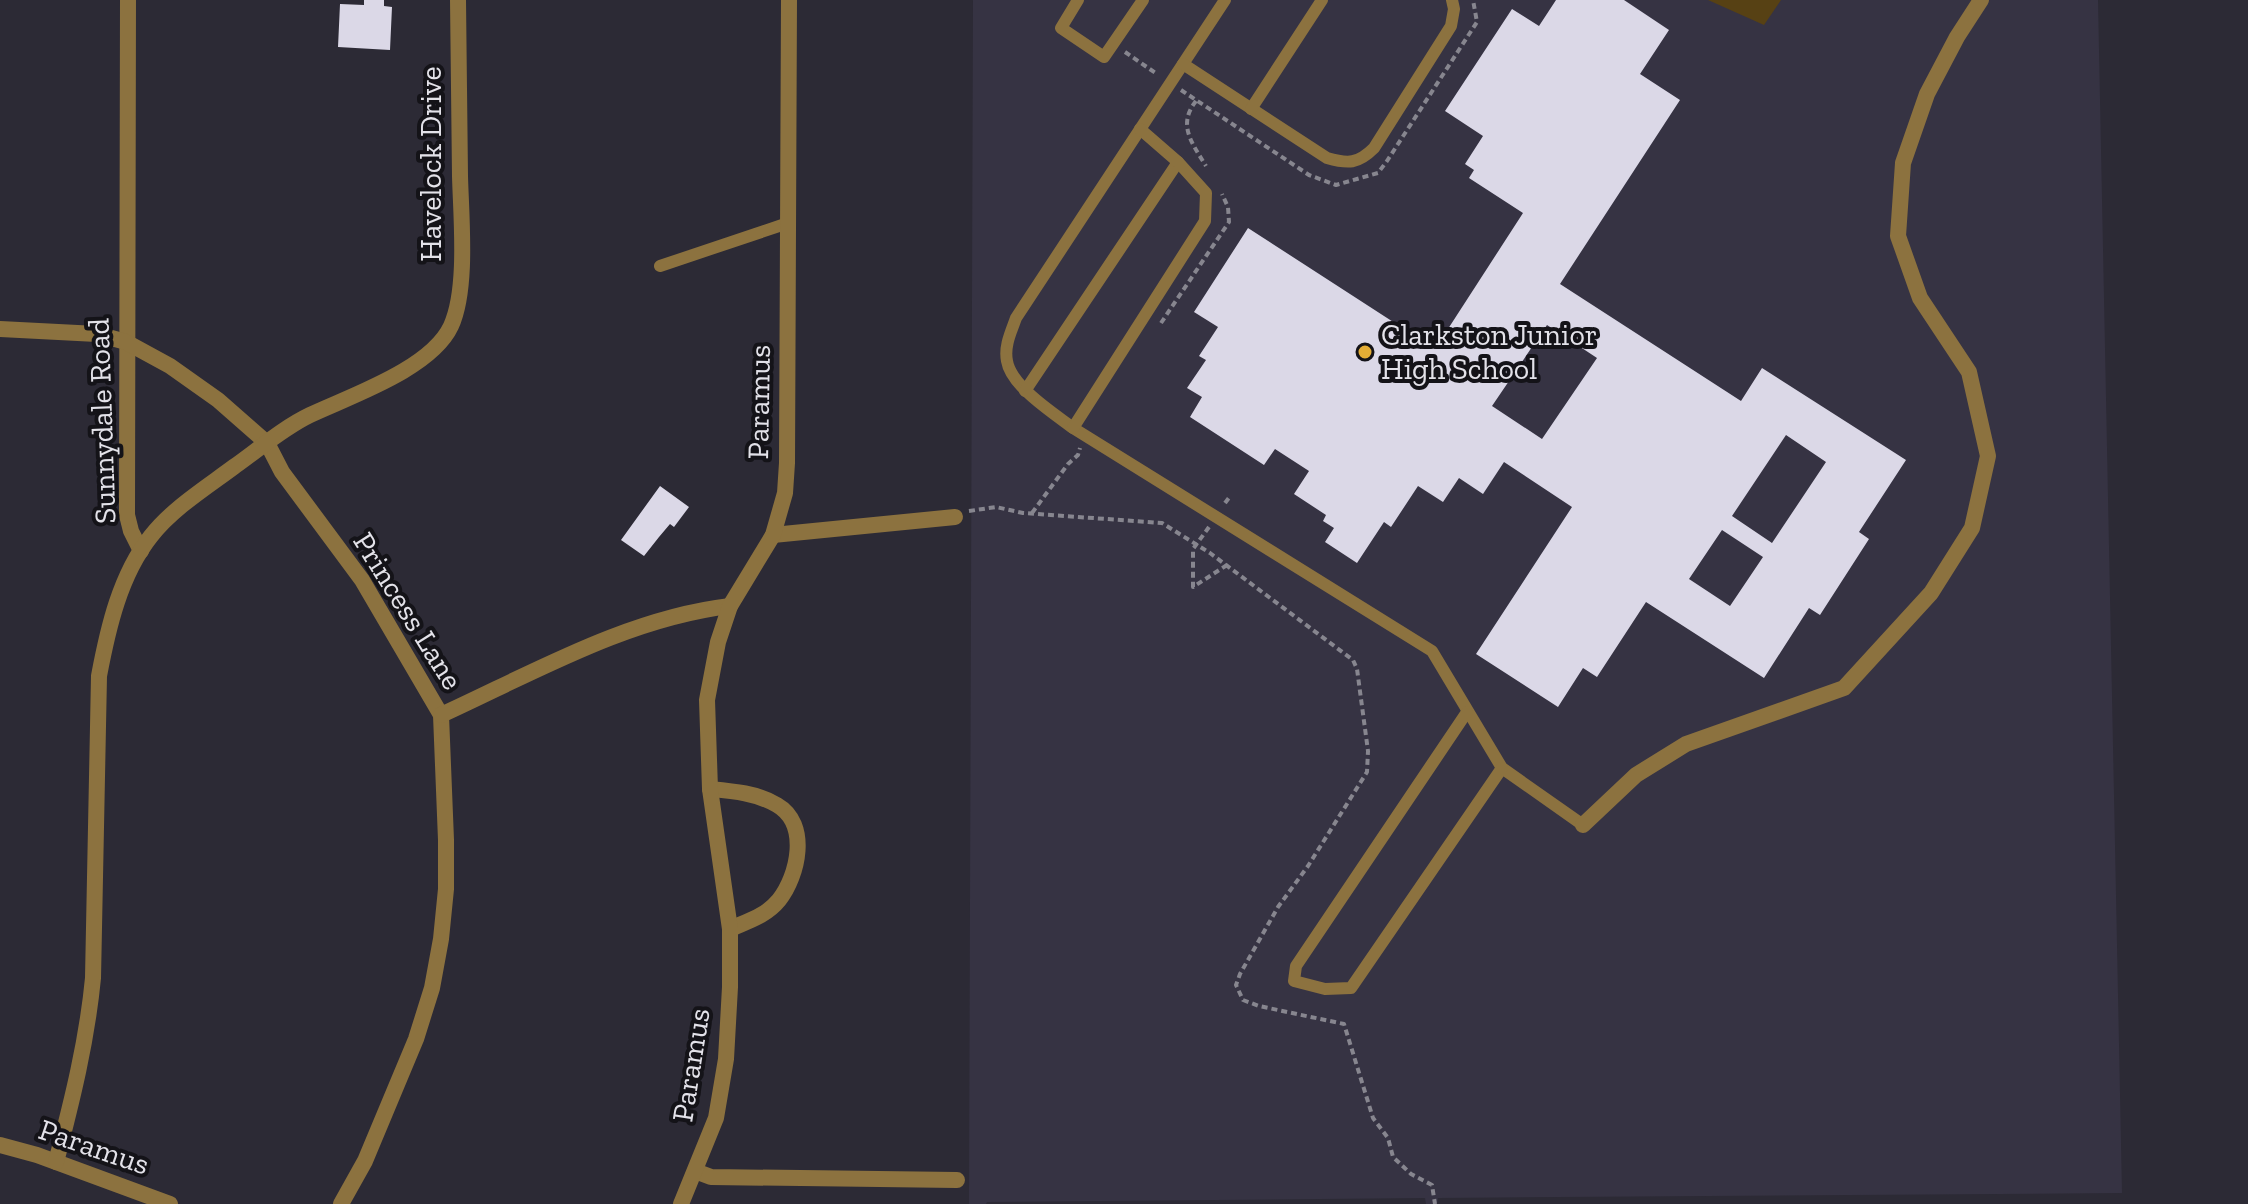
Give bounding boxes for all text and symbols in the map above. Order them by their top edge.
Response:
street label: Havelock Drive [413,66,449,262]
street label: Sunnydale Road [80,317,124,524]
place label: Clarkston Junior High School [1381,317,1597,387]
marker: Clarkston Junior High School [1356,343,1374,361]
street label: Paramus [740,344,778,460]
street label: Princess Lane [345,526,471,696]
street label: Paramus [664,1006,718,1124]
street label: Paramus [34,1111,154,1183]

